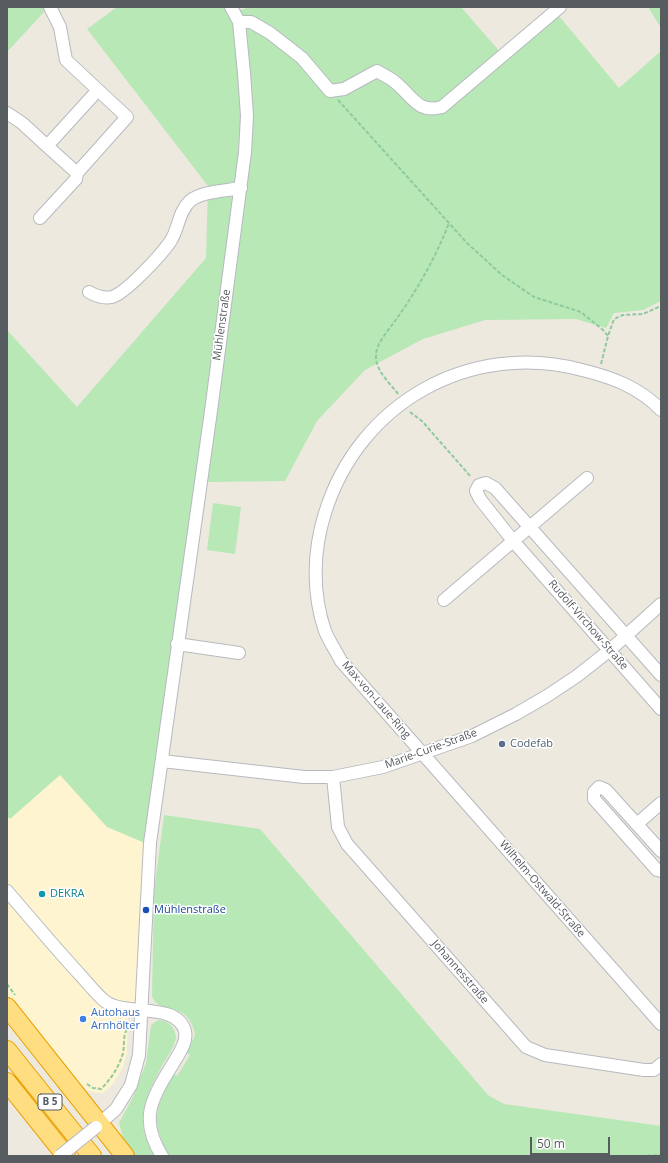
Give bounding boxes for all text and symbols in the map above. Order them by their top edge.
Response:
street label: Mühlenstraße [210,288,234,362]
street label: Rudolf-Virchow-Straße [545,577,631,673]
street label: Max-von-Laue-Ring [339,659,413,741]
street label: Marie-Curie-Straße [383,726,479,772]
place label: Codefab [510,737,553,751]
marker: Codefab [497,739,507,749]
street label: Wilhelm-Ostwald-Straße [496,838,588,940]
place label: DEKRA [50,887,85,901]
marker: DEKRA [37,889,47,899]
place label: Mühlenstraße [154,903,226,917]
marker: Mühlenstraße [141,905,151,915]
street label: Johannesstraße [429,937,491,1007]
place label: Autohaus Arnhölter [91,1006,140,1032]
marker: Autohaus Arnhölter [78,1014,88,1024]
road number: B 5 [38,1094,62,1110]
scale bar [532,1129,612,1155]
text: 50 m [537,1135,565,1152]

